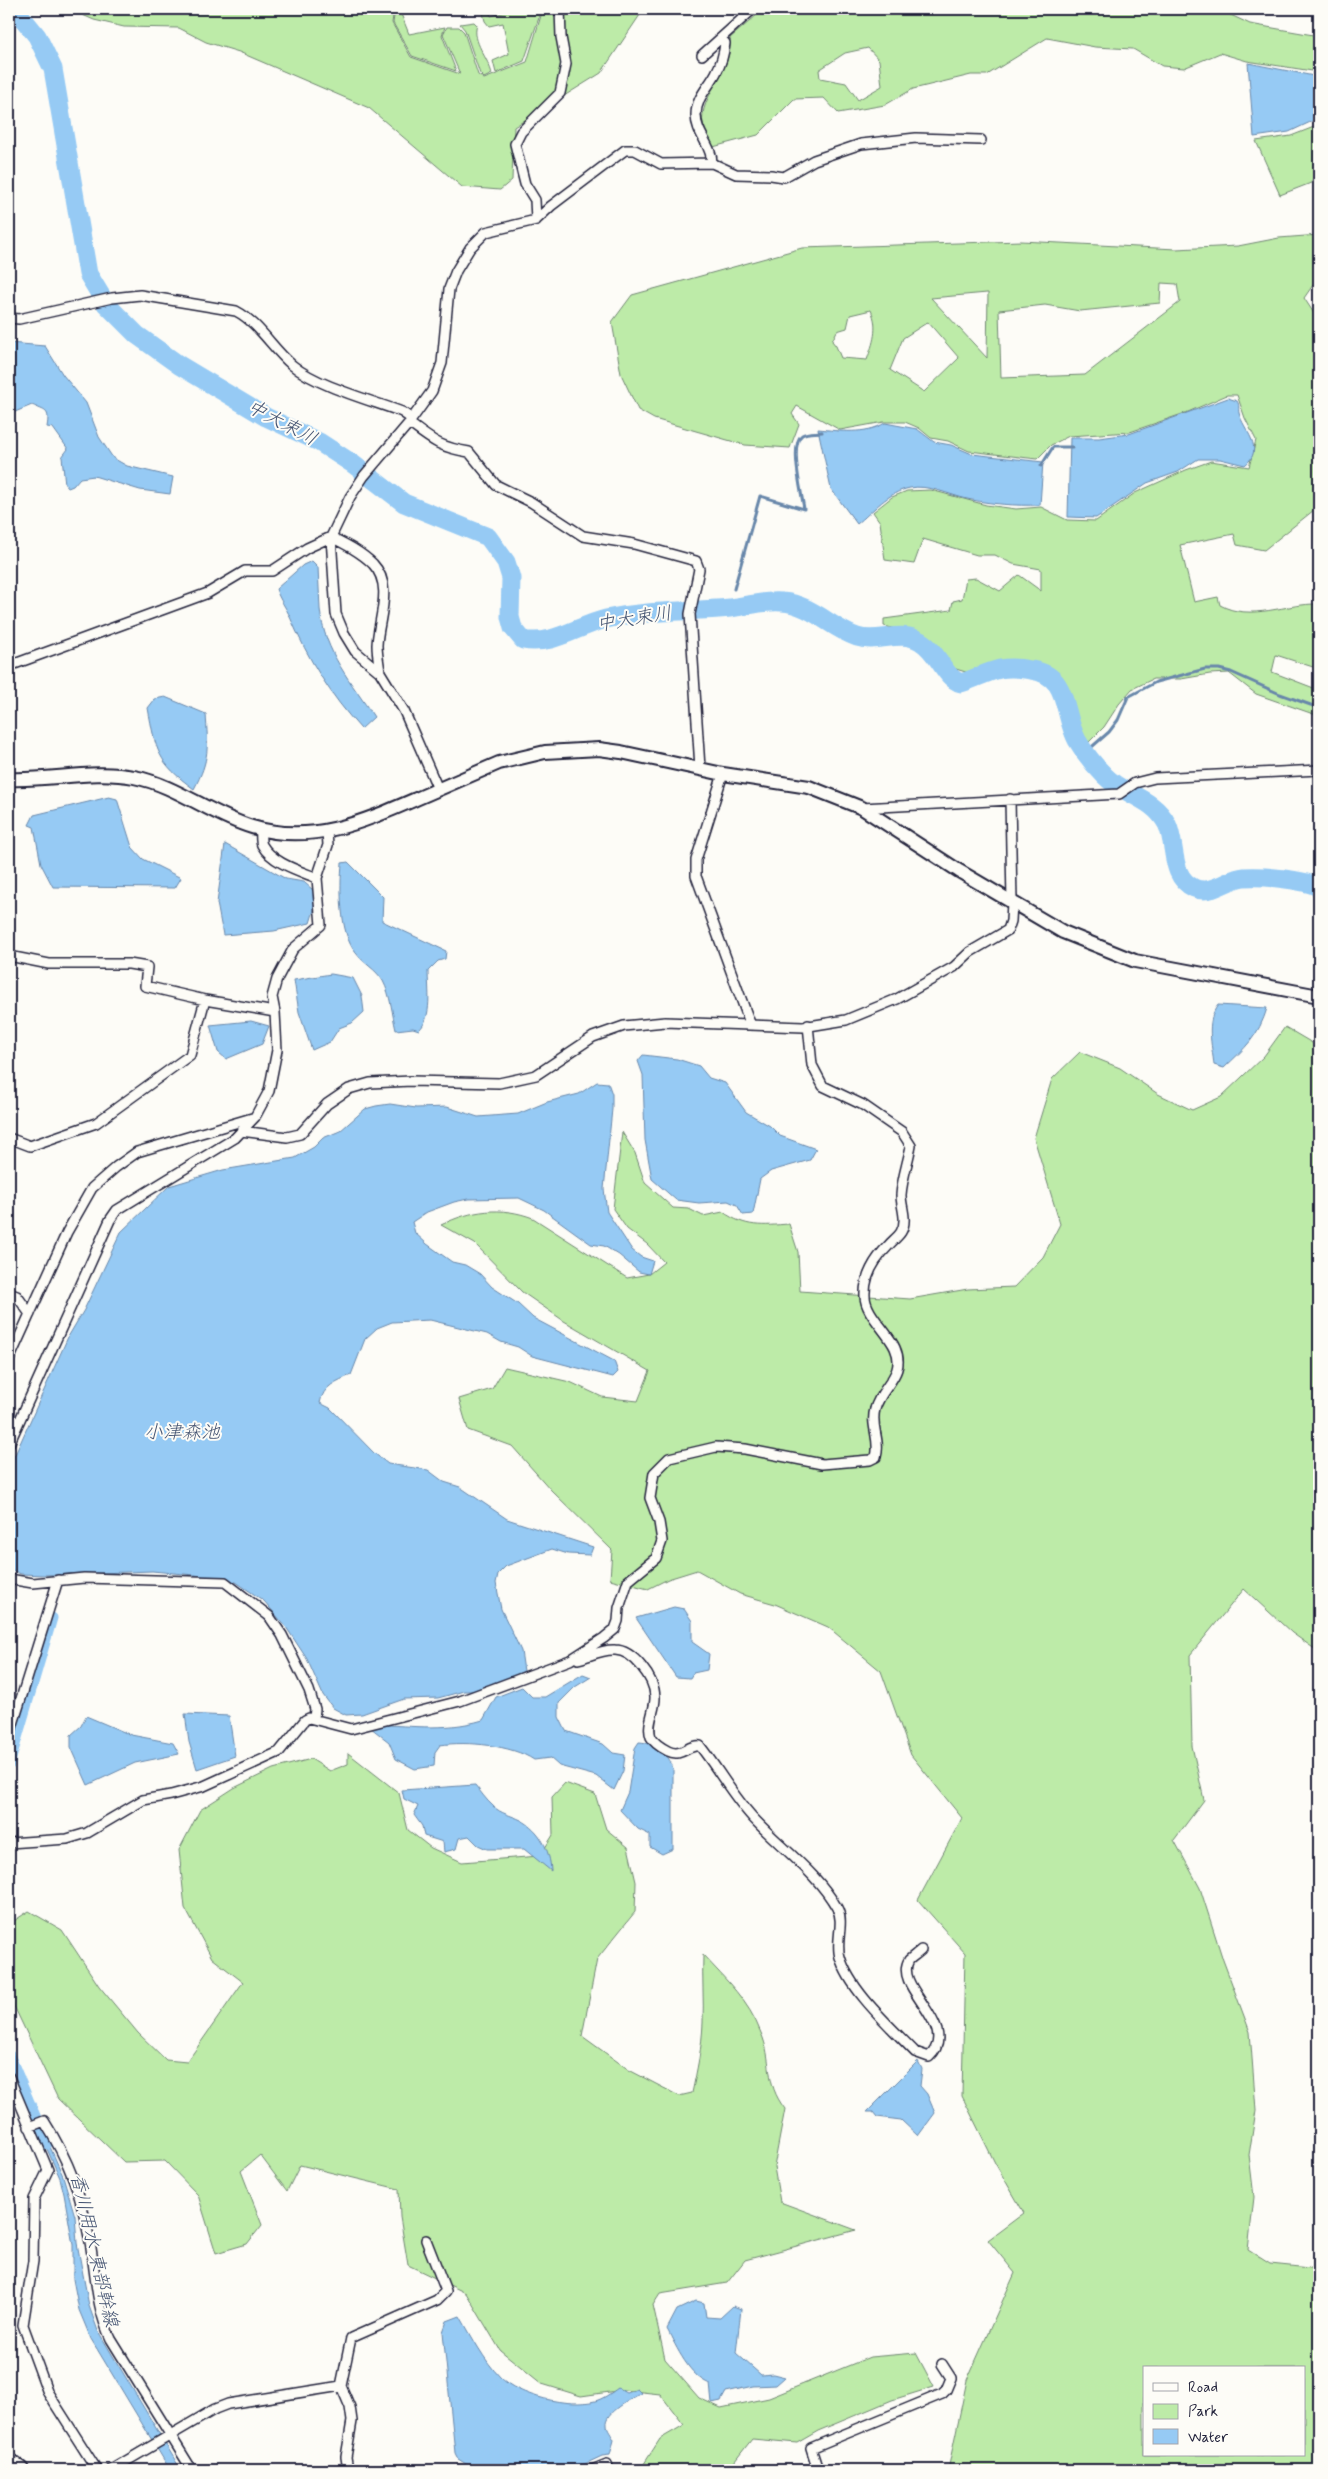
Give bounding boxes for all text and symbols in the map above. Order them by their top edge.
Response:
water label: 中大束川 [243,394,321,452]
water label: 中大束川 [595,601,673,637]
water label: 小津森池 [144,1420,221,1445]
water label: 香川用水 東部幹線 [64,2171,124,2330]
legend [1143,2366,1306,2456]
text: Road [1188,2378,1218,2398]
text: Park [1188,2402,1218,2422]
text: Water [1188,2428,1228,2448]

